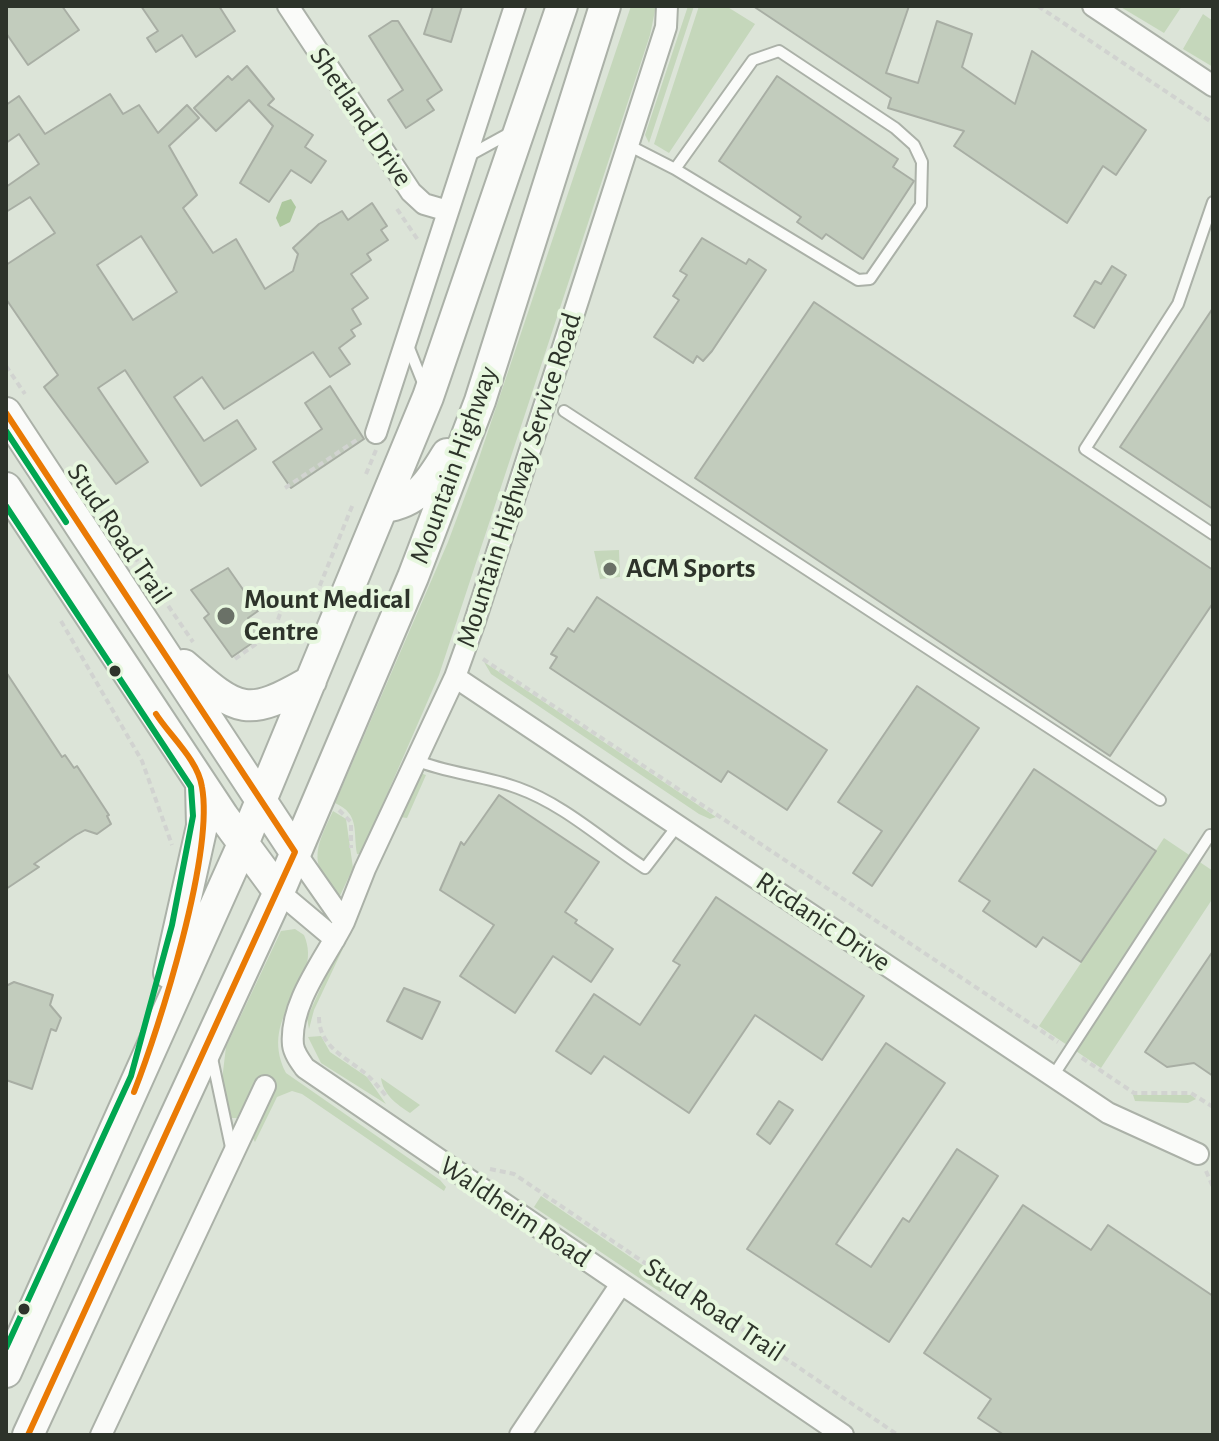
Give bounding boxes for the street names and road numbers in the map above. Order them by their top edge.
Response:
street label: Shetland Drive [302,41,420,193]
street label: Mountain Highway Service Road [449,308,589,652]
street label: Mountain Highway [403,362,505,568]
street label: Stud Road Trail [59,457,179,611]
street label: Ricdanic Drive [749,865,897,979]
street label: Waldheim Road [433,1149,597,1275]
street label: Stud Road Trail [637,1250,791,1370]

